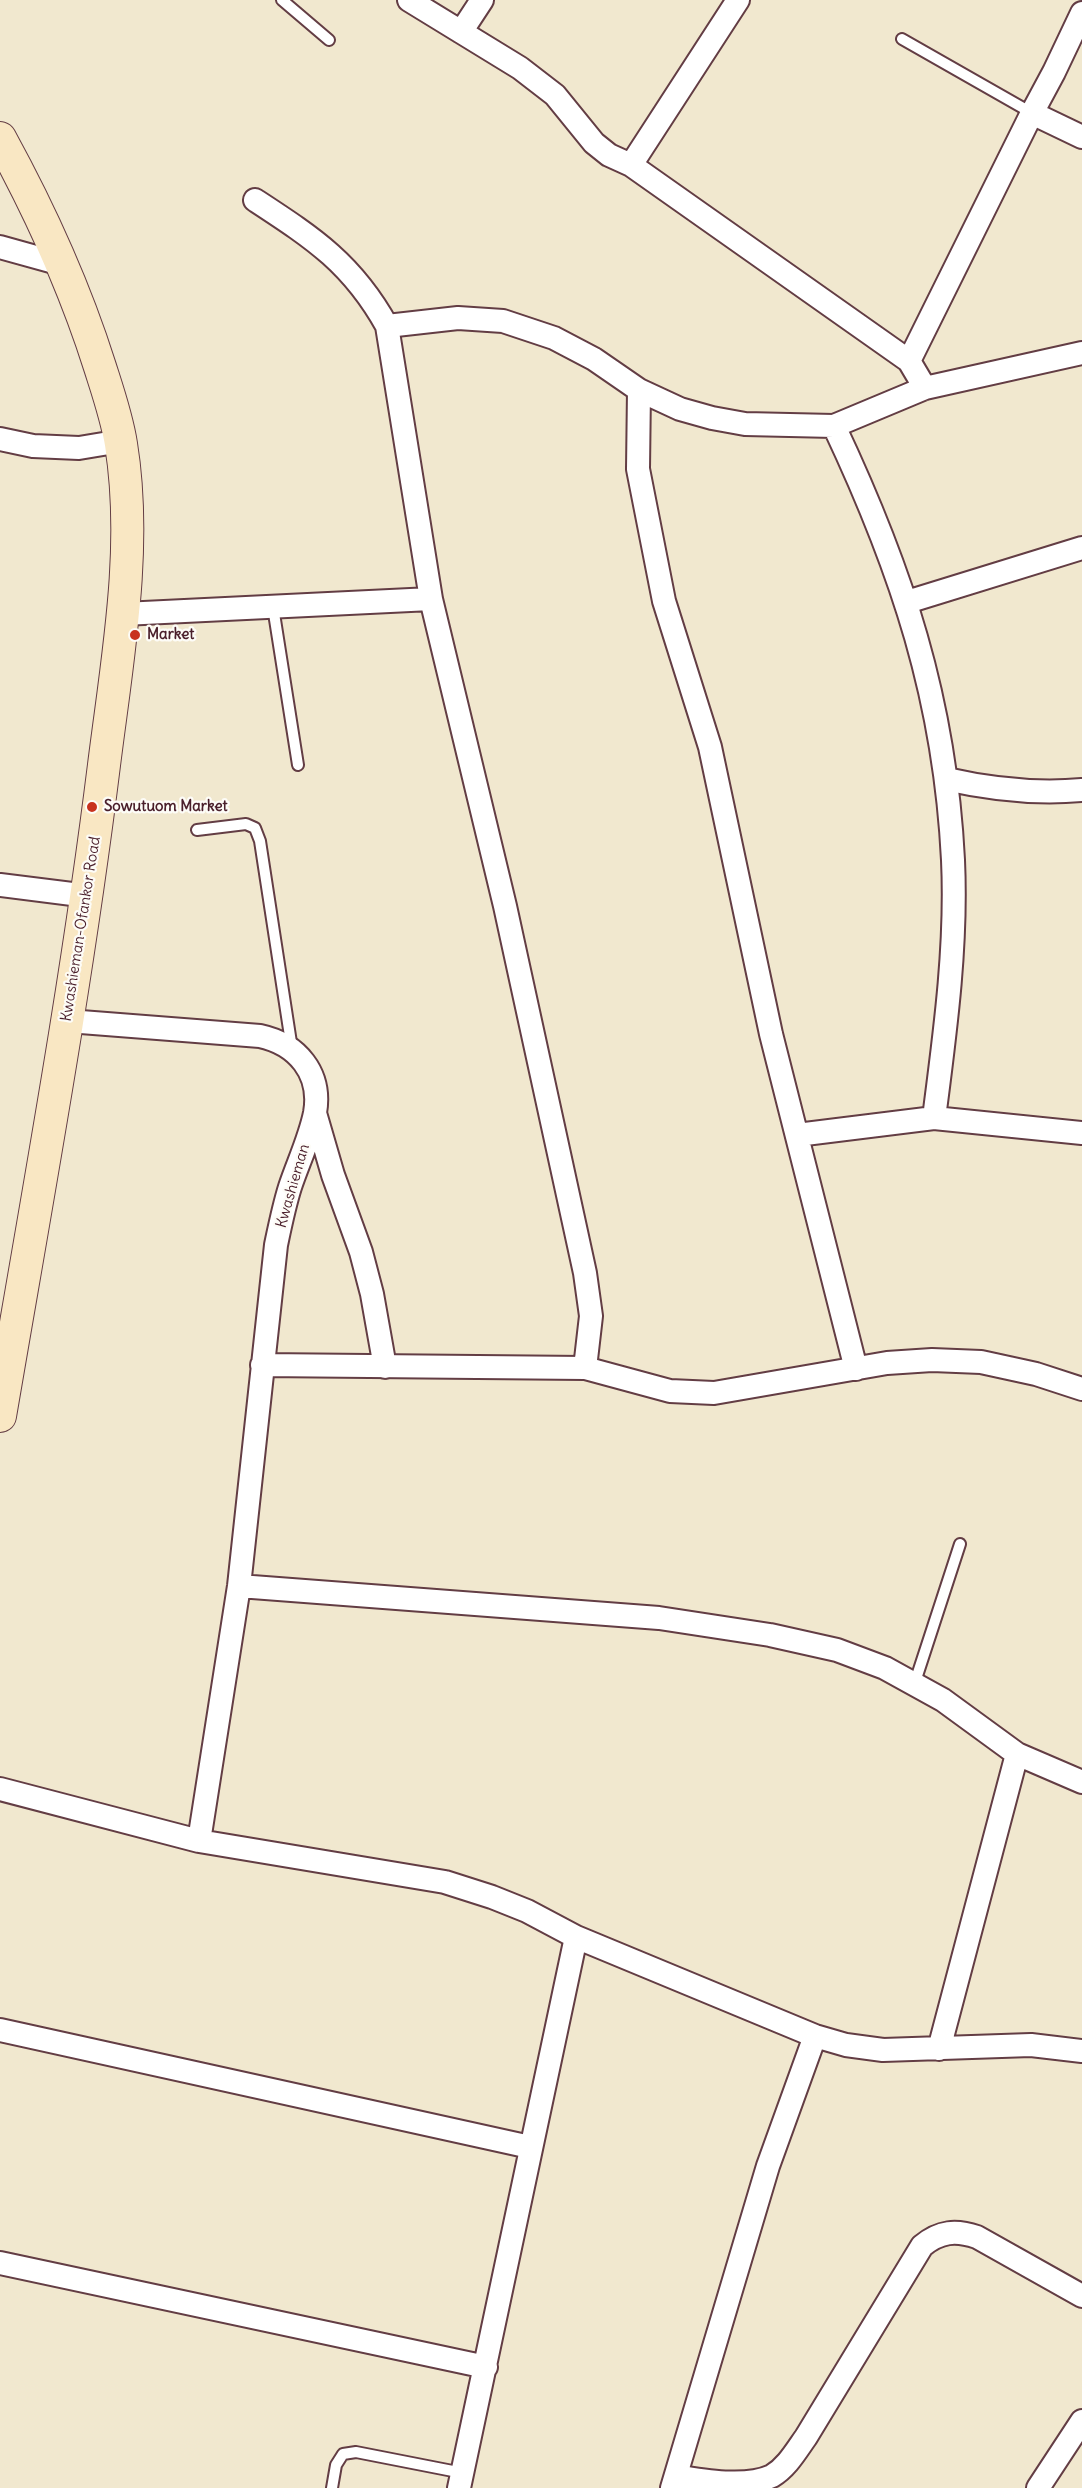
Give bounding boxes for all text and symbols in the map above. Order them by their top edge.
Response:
place label: Market [147,626,194,644]
marker: Market [128,628,142,642]
place label: Sowutuom Market [104,798,228,816]
marker: Sowutuom Market [85,800,99,814]
street label: Kwashieman-Ofankor Road [57,835,105,1023]
street label: Kwashieman [272,1142,314,1230]

